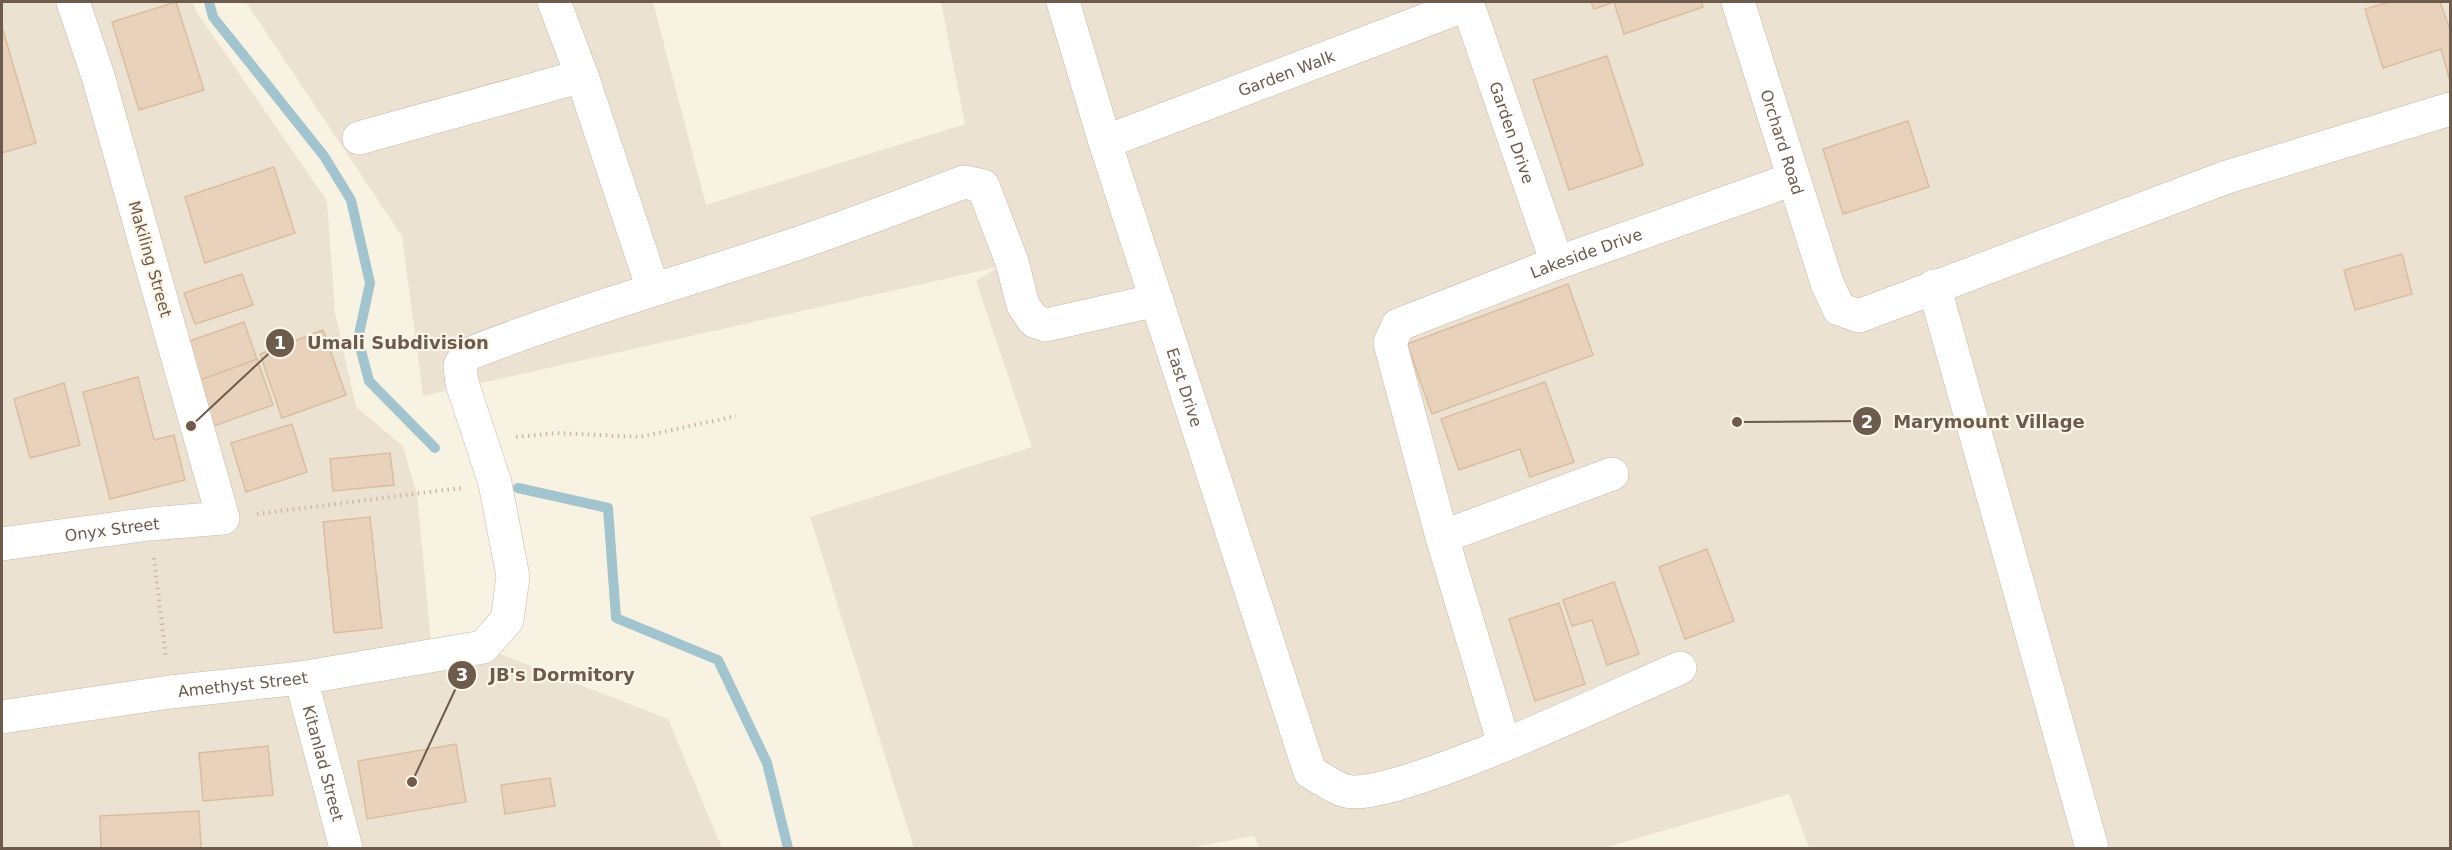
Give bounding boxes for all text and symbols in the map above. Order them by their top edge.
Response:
street label: Garden Walk [1235,46,1338,100]
street label: Garden Drive [1486,79,1538,186]
street label: Orchard Road [1757,87,1808,197]
street label: Makiling Street [124,199,176,319]
street label: Lakeside Drive [1527,224,1645,282]
callout: Umali Subdivision [265,325,501,361]
text: 1 [274,332,286,353]
text: Umali Subdivision [307,332,489,353]
street label: East Drive [1163,345,1207,429]
callout: Marymount Village [1852,403,2097,439]
text: 2 [1861,411,1873,432]
text: Marymount Village [1893,411,2085,432]
street label: Onyx Street [63,514,160,545]
callout: JB's Dormitory [447,657,647,693]
text: 3 [456,664,468,685]
text: JB's Dormitory [487,664,635,685]
street label: Amethyst Street [177,668,309,701]
street label: Kitanlad Street [299,703,348,823]

